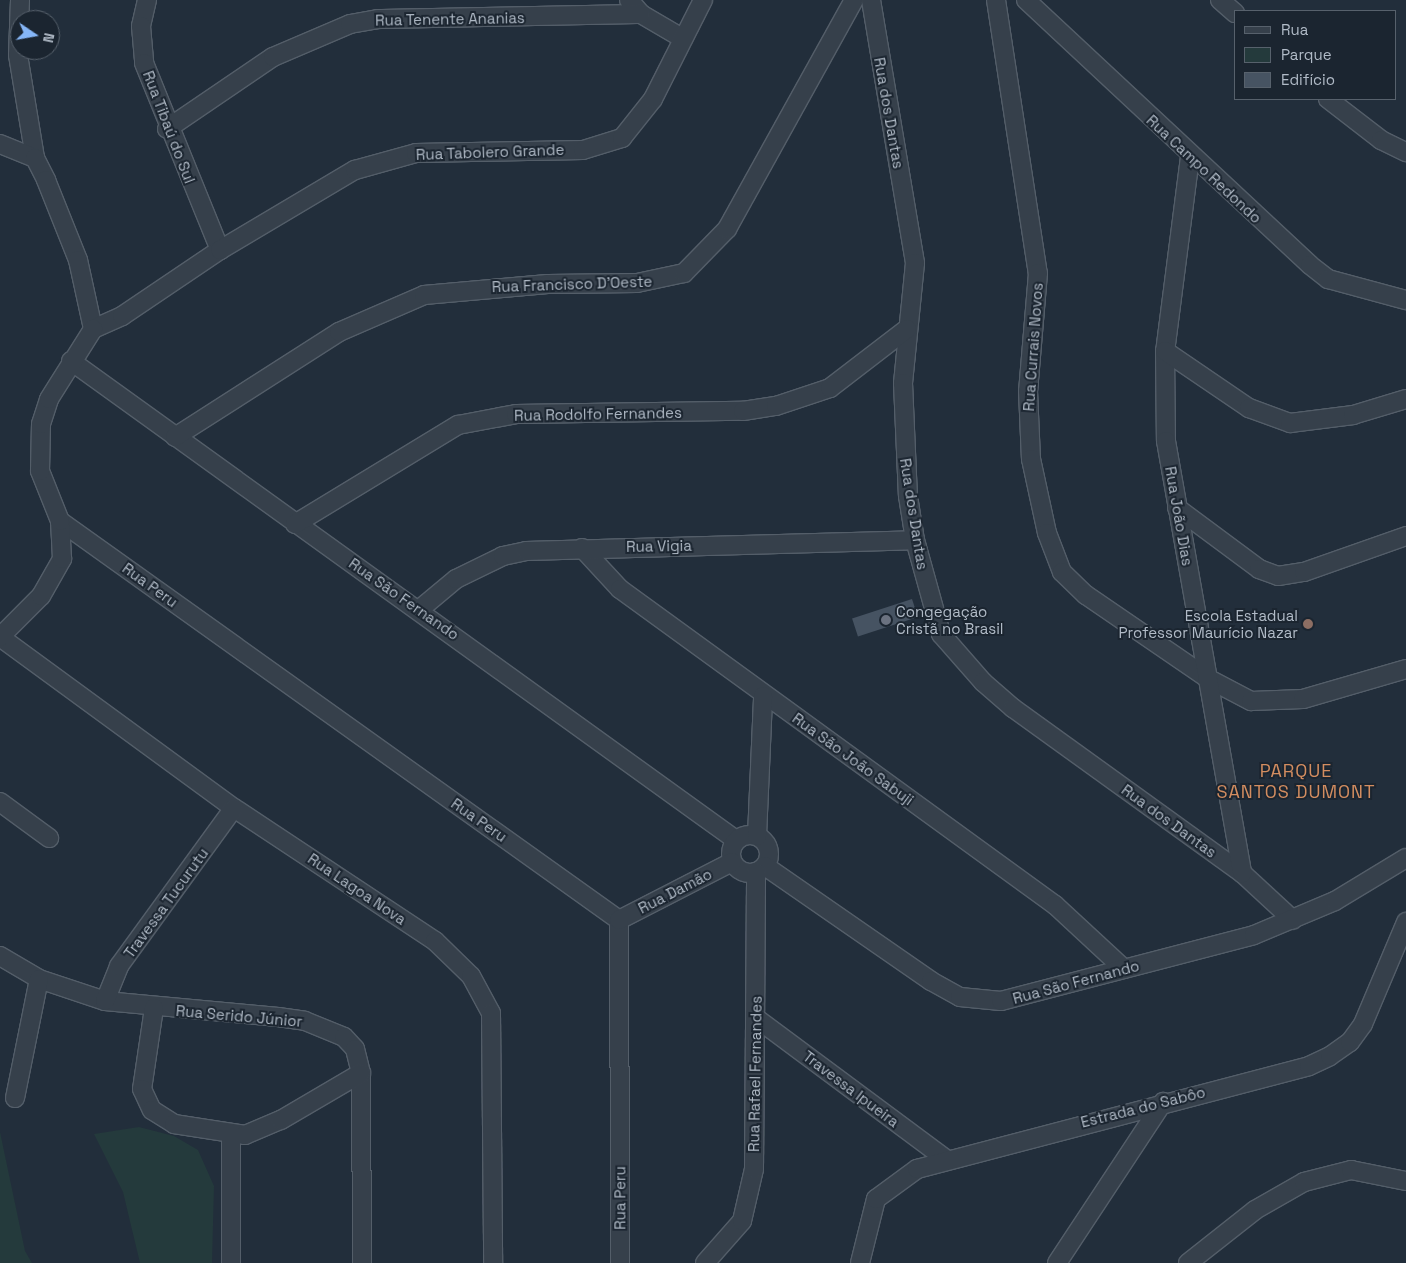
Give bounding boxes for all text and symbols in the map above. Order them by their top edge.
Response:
street label: Rua Tenente Ananias [375,9,525,29]
north arrow [10,10,60,60]
legend [1234,10,1396,100]
text: Rua [1281,20,1308,39]
text: N [39,31,58,44]
text: Parque [1281,45,1332,64]
street label: Rua dos Dantas [870,56,908,170]
street label: Rua Tibaú do Sul [139,68,199,186]
text: Edifício [1281,70,1335,89]
street label: Rua Campo Redondo [1143,111,1265,227]
street label: Rua Tabolero Grande [415,140,565,164]
street label: Rua Francisco D'Oeste [491,272,653,296]
street label: Rua Currais Novos [1020,282,1046,412]
street label: Rua Rodolfo Fernandes [514,404,682,424]
street label: Rua dos Dantas [896,457,932,571]
street label: Rua João Dias [1161,465,1197,567]
street label: Rua Vigia [626,536,692,556]
street label: Rua São Fernando [345,554,463,644]
street label: Rua Peru [119,559,181,611]
place label: Congegação Cristã no Brasil [896,602,1003,637]
place label: Escola Estadual Professor Maurício Nazar [1119,606,1298,641]
marker: Congegação Cristã no Brasil [880,614,892,626]
marker: Escola Estadual Professor Maurício Nazar [1302,618,1314,630]
street label: Rua São João Sabuji [789,709,917,809]
district label: PARQUE SANTOS DUMONT [1215,761,1377,804]
street label: Rua dos Dantas [1118,781,1220,861]
street label: Rua Peru [448,794,510,846]
street label: Travessa Tucurutu [120,844,212,962]
street label: Rua Lagoa Nova [304,850,410,928]
street label: Rua Damão [635,865,715,917]
street label: Rua São Fernando [1011,956,1141,1008]
street label: Rua Rafael Fernandes [745,996,765,1152]
street label: Rua Serido Júnior [175,1002,303,1030]
street label: Travessa Ipueira [800,1047,902,1131]
street label: Estrada do Sabôo [1079,1083,1207,1131]
street label: Rua Peru [611,1166,629,1230]

